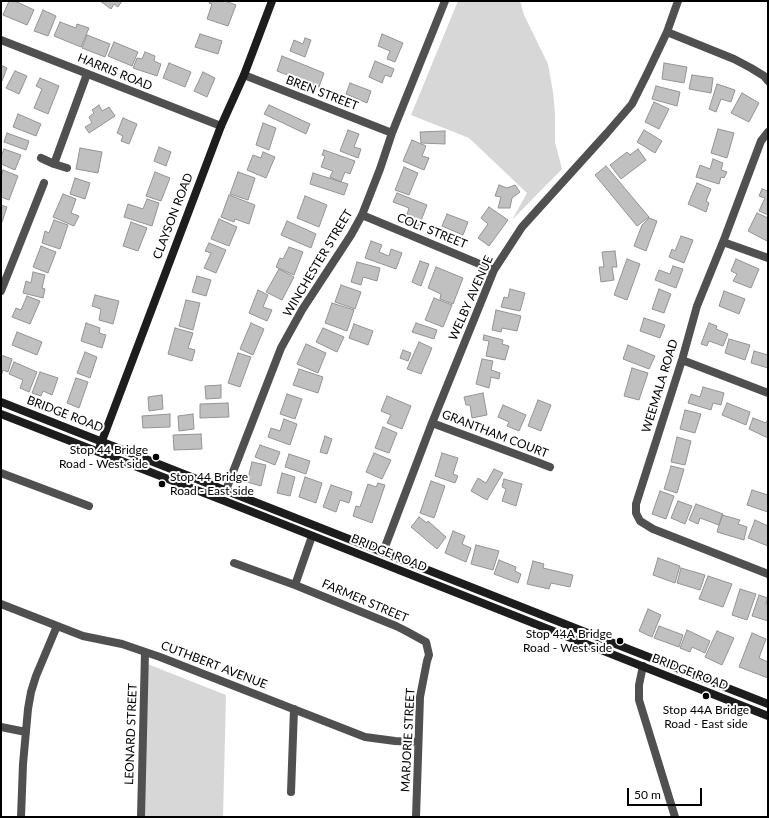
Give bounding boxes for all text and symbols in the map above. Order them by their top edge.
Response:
street label: HARRIS ROAD [76,50,154,94]
street label: BREN STREET [284,73,360,113]
street label: CLAYSON ROAD [150,171,196,261]
street label: WINCHESTER STREET [280,207,356,319]
street label: COLT STREET [395,210,469,252]
street label: WELBY AVENUE [446,254,496,342]
street label: WEEMALA ROAD [639,338,681,434]
street label: BRIDGE ROAD [25,393,105,435]
street label: GRANTHAM COURT [440,407,550,461]
place label: Stop 44 Bridge Road - West side [59,443,148,471]
marker: Stop 44 Bridge Road - West side [151,452,161,462]
place label: Stop 44 Bridge Road - East side [170,470,254,498]
marker: Stop 44 Bridge Road - East side [157,479,167,489]
street label: BRIDGE ROAD [349,531,429,575]
street label: FARMER STREET [320,576,410,626]
place label: Stop 44A Bridge Road - West side [523,627,612,655]
marker: Stop 44A Bridge Road - West side [615,636,625,646]
street label: CUTHBERT AVENUE [159,638,269,692]
street label: BRIDGE ROAD [650,651,730,693]
street label: LEONARD STREET [122,683,140,785]
street label: MARJORIE STREET [398,687,418,793]
marker: Stop 44A Bridge Road - East side [701,691,711,701]
place label: Stop 44A Bridge Road - East side [663,703,749,731]
scale bar [629,780,704,806]
text: 50 m [634,787,661,802]

